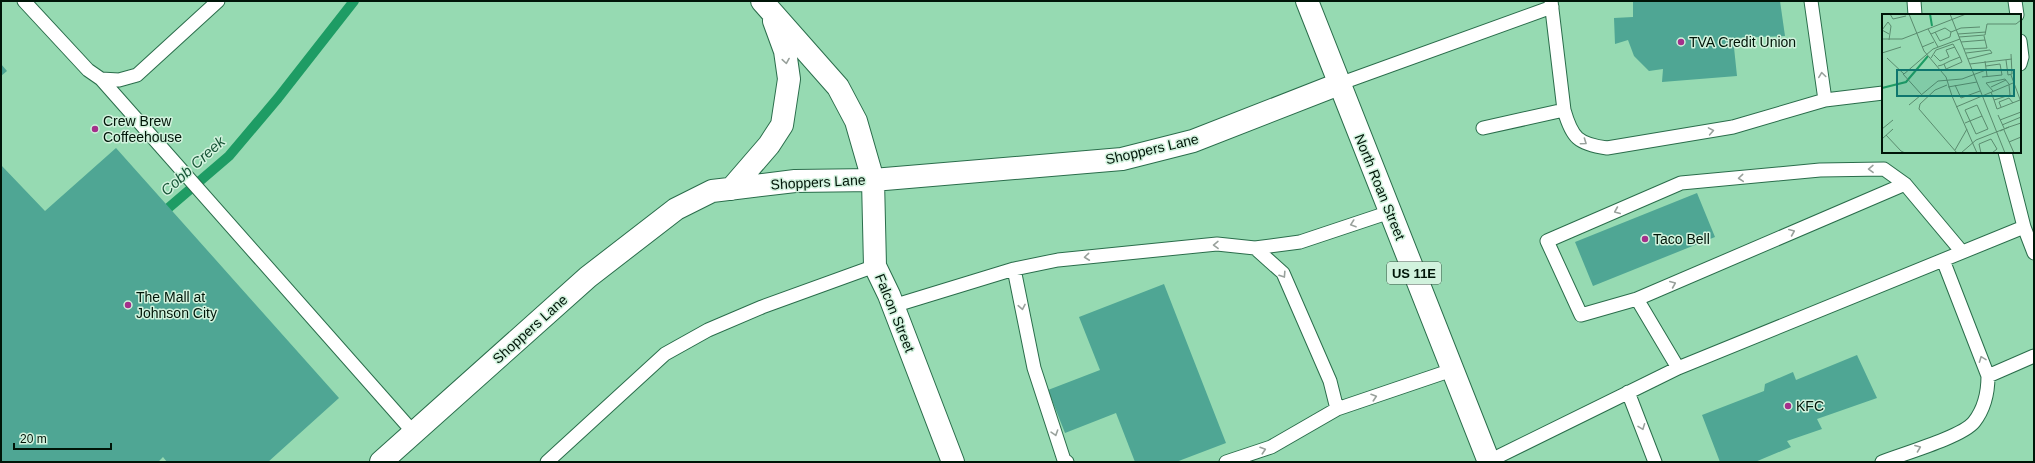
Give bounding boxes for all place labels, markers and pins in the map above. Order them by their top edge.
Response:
place label: TVA Credit Union [1689,34,1796,50]
marker: TVA Credit Union [1676,37,1686,47]
place label: Crew Brew Coffeehouse [103,113,182,145]
marker: Crew Brew Coffeehouse [90,124,100,134]
place label: Taco Bell [1653,231,1710,247]
marker: Taco Bell [1640,234,1650,244]
place label: The Mall at Johnson City [136,289,217,321]
marker: The Mall at Johnson City [123,300,133,310]
place label: KFC [1796,398,1824,414]
marker: KFC [1783,401,1793,411]

